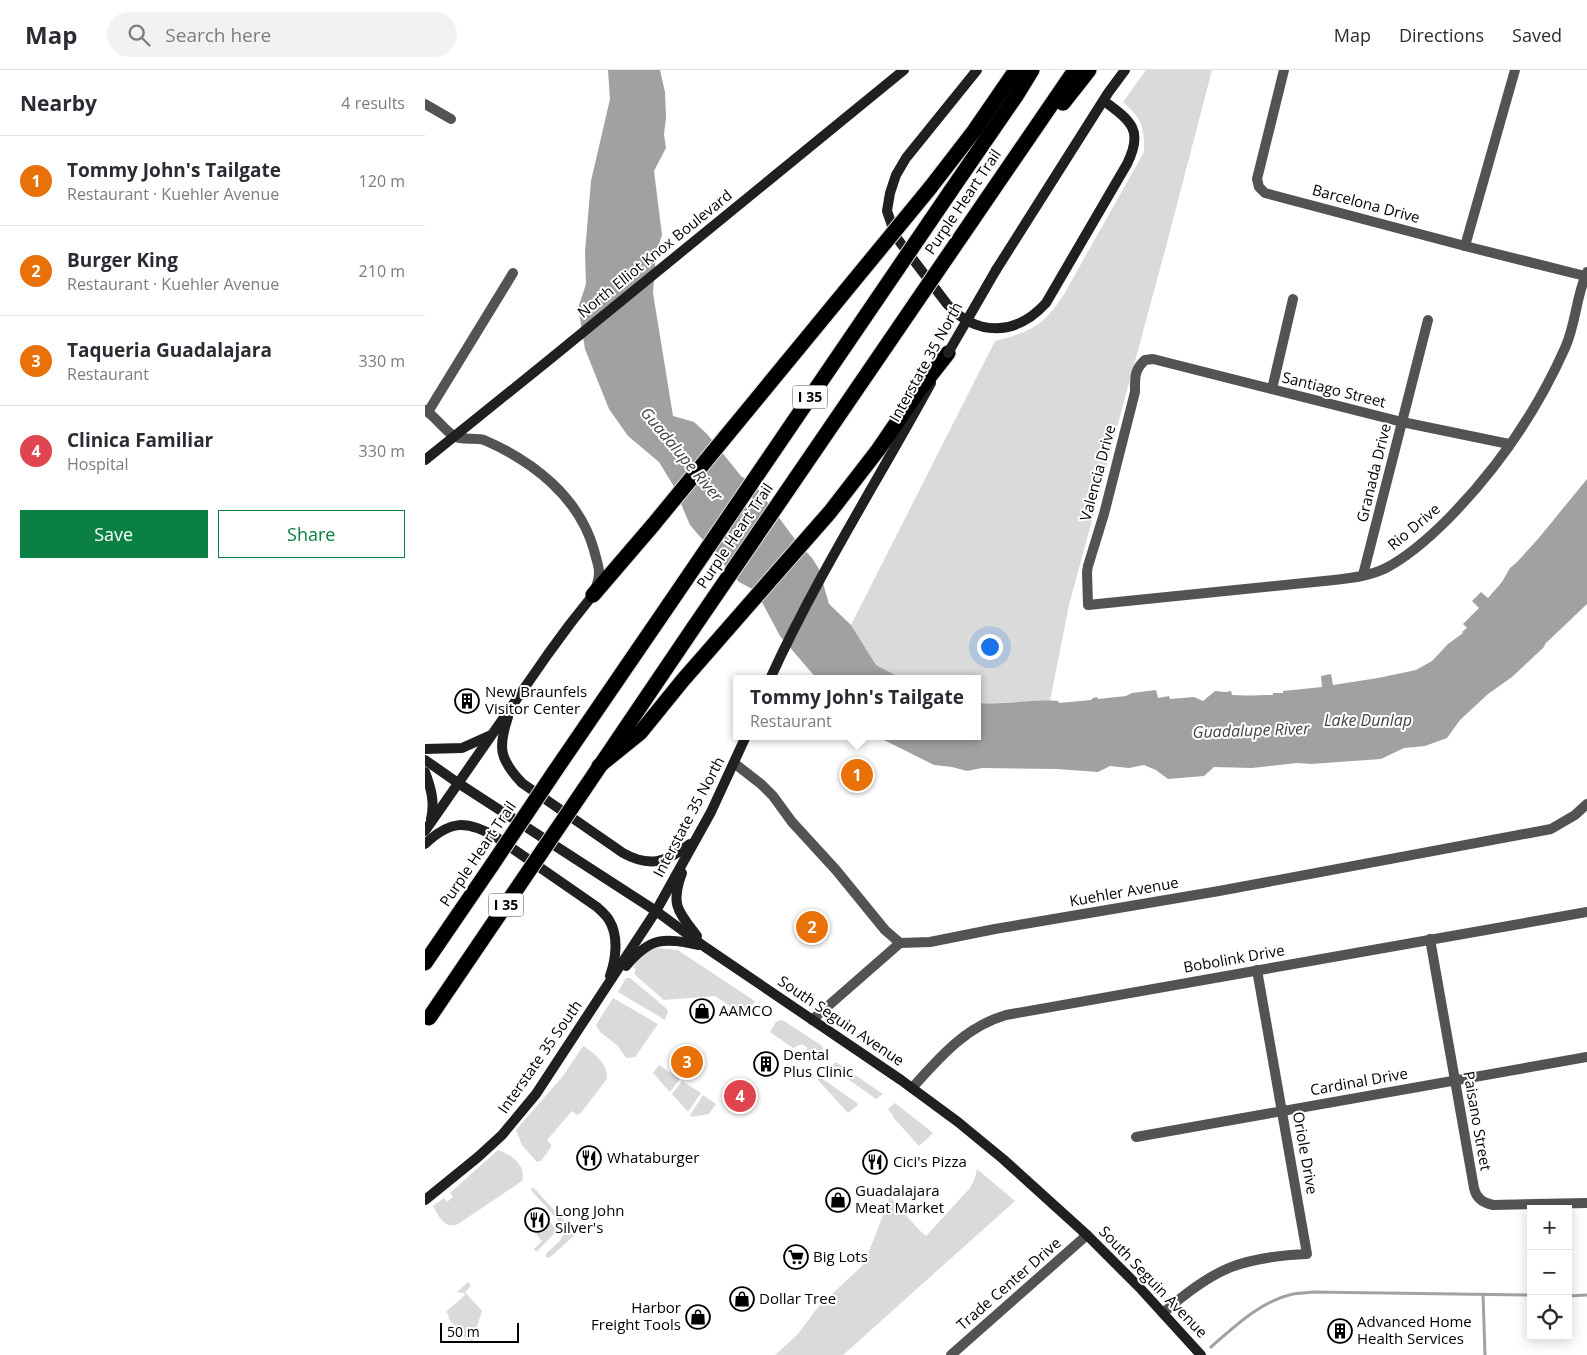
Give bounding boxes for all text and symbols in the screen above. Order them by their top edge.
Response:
search box [107,12,457,57]
text: Map [25,18,77,51]
icon: search [125,21,153,49]
text: Search here [165,22,271,48]
text: Map [1334,23,1371,47]
text: Directions [1399,23,1484,47]
text: Saved [1512,23,1562,47]
text: Nearby [20,89,97,117]
text: 4 results [341,92,405,114]
street label: Purple Heart Trail [919,145,1005,258]
text: Tommy John's Tailgate [67,157,281,183]
text: 1 [31,170,41,192]
text: 120 m [359,170,405,192]
street label: Barcelona Drive [1310,179,1422,227]
text: Restaurant · Kuehler Avenue [67,183,279,205]
street label: North Elliot Knox Boulevard [573,185,736,322]
text: Burger King [67,247,178,273]
text: 2 [31,260,41,282]
text: 210 m [359,260,405,282]
text: Restaurant · Kuehler Avenue [67,273,279,295]
street label: Interstate 35 North [884,298,966,425]
text: Taqueria Guadalajara [67,337,272,363]
text: 3 [31,350,41,372]
text: 330 m [359,350,405,372]
text: Restaurant [67,363,149,385]
street label: Santiago Street [1280,366,1388,412]
road number: I 35 [793,386,827,408]
water label: Guadalupe River [636,402,728,506]
street label: Granada Drive [1351,421,1395,524]
street label: Valencia Drive [1075,423,1119,523]
text: Clinica Familiar [67,427,213,453]
text: 4 [31,440,41,462]
text: 330 m [359,440,405,462]
text: Hospital [67,453,129,475]
street label: Purple Heart Trail [691,479,777,592]
street label: Rio Drive [1383,498,1444,554]
button: Save [20,510,208,558]
button: Share [218,510,405,558]
your location [977,634,1003,660]
popup [733,675,981,740]
place label: New Braunfels Visitor Center [485,681,587,718]
text: Tommy John's Tailgate [750,684,964,710]
building icon: New Braunfels Visitor Center [454,688,480,714]
water label: Lake Dunlap [1324,709,1412,731]
text: Restaurant [750,710,832,732]
water label: Guadalupe River [1192,717,1310,743]
street label: Interstate 35 North [648,753,728,880]
pin: 1 [841,756,873,794]
street label: Purple Heart Trail [434,797,520,910]
street label: Kuehler Avenue [1068,872,1180,910]
road number: I 35 [489,894,523,916]
pin: 2 [796,908,828,946]
street label: Bobolink Drive [1182,939,1286,977]
street label: South Seguin Avenue [775,971,908,1070]
street label: Interstate 35 South [493,996,586,1117]
shop icon: AAMCO [689,998,715,1024]
place label: AAMCO [719,1000,773,1020]
pin: 3 [671,1043,703,1081]
place label: Dental Plus Clinic [783,1044,853,1081]
building icon: Dental Plus Clinic [753,1051,779,1077]
street label: Cardinal Drive [1308,1063,1409,1099]
street label: Paisano Street [1459,1070,1497,1172]
pin: 4 [724,1077,756,1115]
street label: Oriole Drive [1289,1110,1323,1196]
restaurant icon: Whataburger [576,1145,602,1171]
place label: Whataburger [607,1147,699,1167]
restaurant icon: Cici's Pizza [862,1149,888,1175]
place label: Cici's Pizza [893,1151,967,1171]
place label: Guadalajara Meat Market [855,1180,944,1217]
shop icon: Guadalajara Meat Market [825,1187,851,1213]
place label: Long John Silver's [555,1200,625,1237]
map controls [1527,1205,1572,1340]
button: + [1527,1205,1572,1250]
restaurant icon: Long John Silver's [524,1207,550,1233]
street label: South Seguin Avenue [1095,1221,1212,1341]
street label: Trade Center Drive [952,1232,1065,1334]
supermarket icon: Big Lots [783,1244,809,1270]
place label: Big Lots [813,1246,868,1266]
button: − [1527,1250,1572,1295]
shop icon: Dollar Tree [729,1286,755,1312]
place label: Dollar Tree [759,1288,836,1308]
button: locate [1527,1295,1572,1340]
place label: Harbor Freight Tools [591,1297,681,1334]
shop icon: Harbor Freight Tools [685,1304,711,1330]
place label: Advanced Home Health Services [1357,1311,1472,1348]
building icon: Advanced Home Health Services [1327,1318,1353,1344]
scale bar [440,1320,519,1343]
text: 50 m [447,1322,480,1341]

